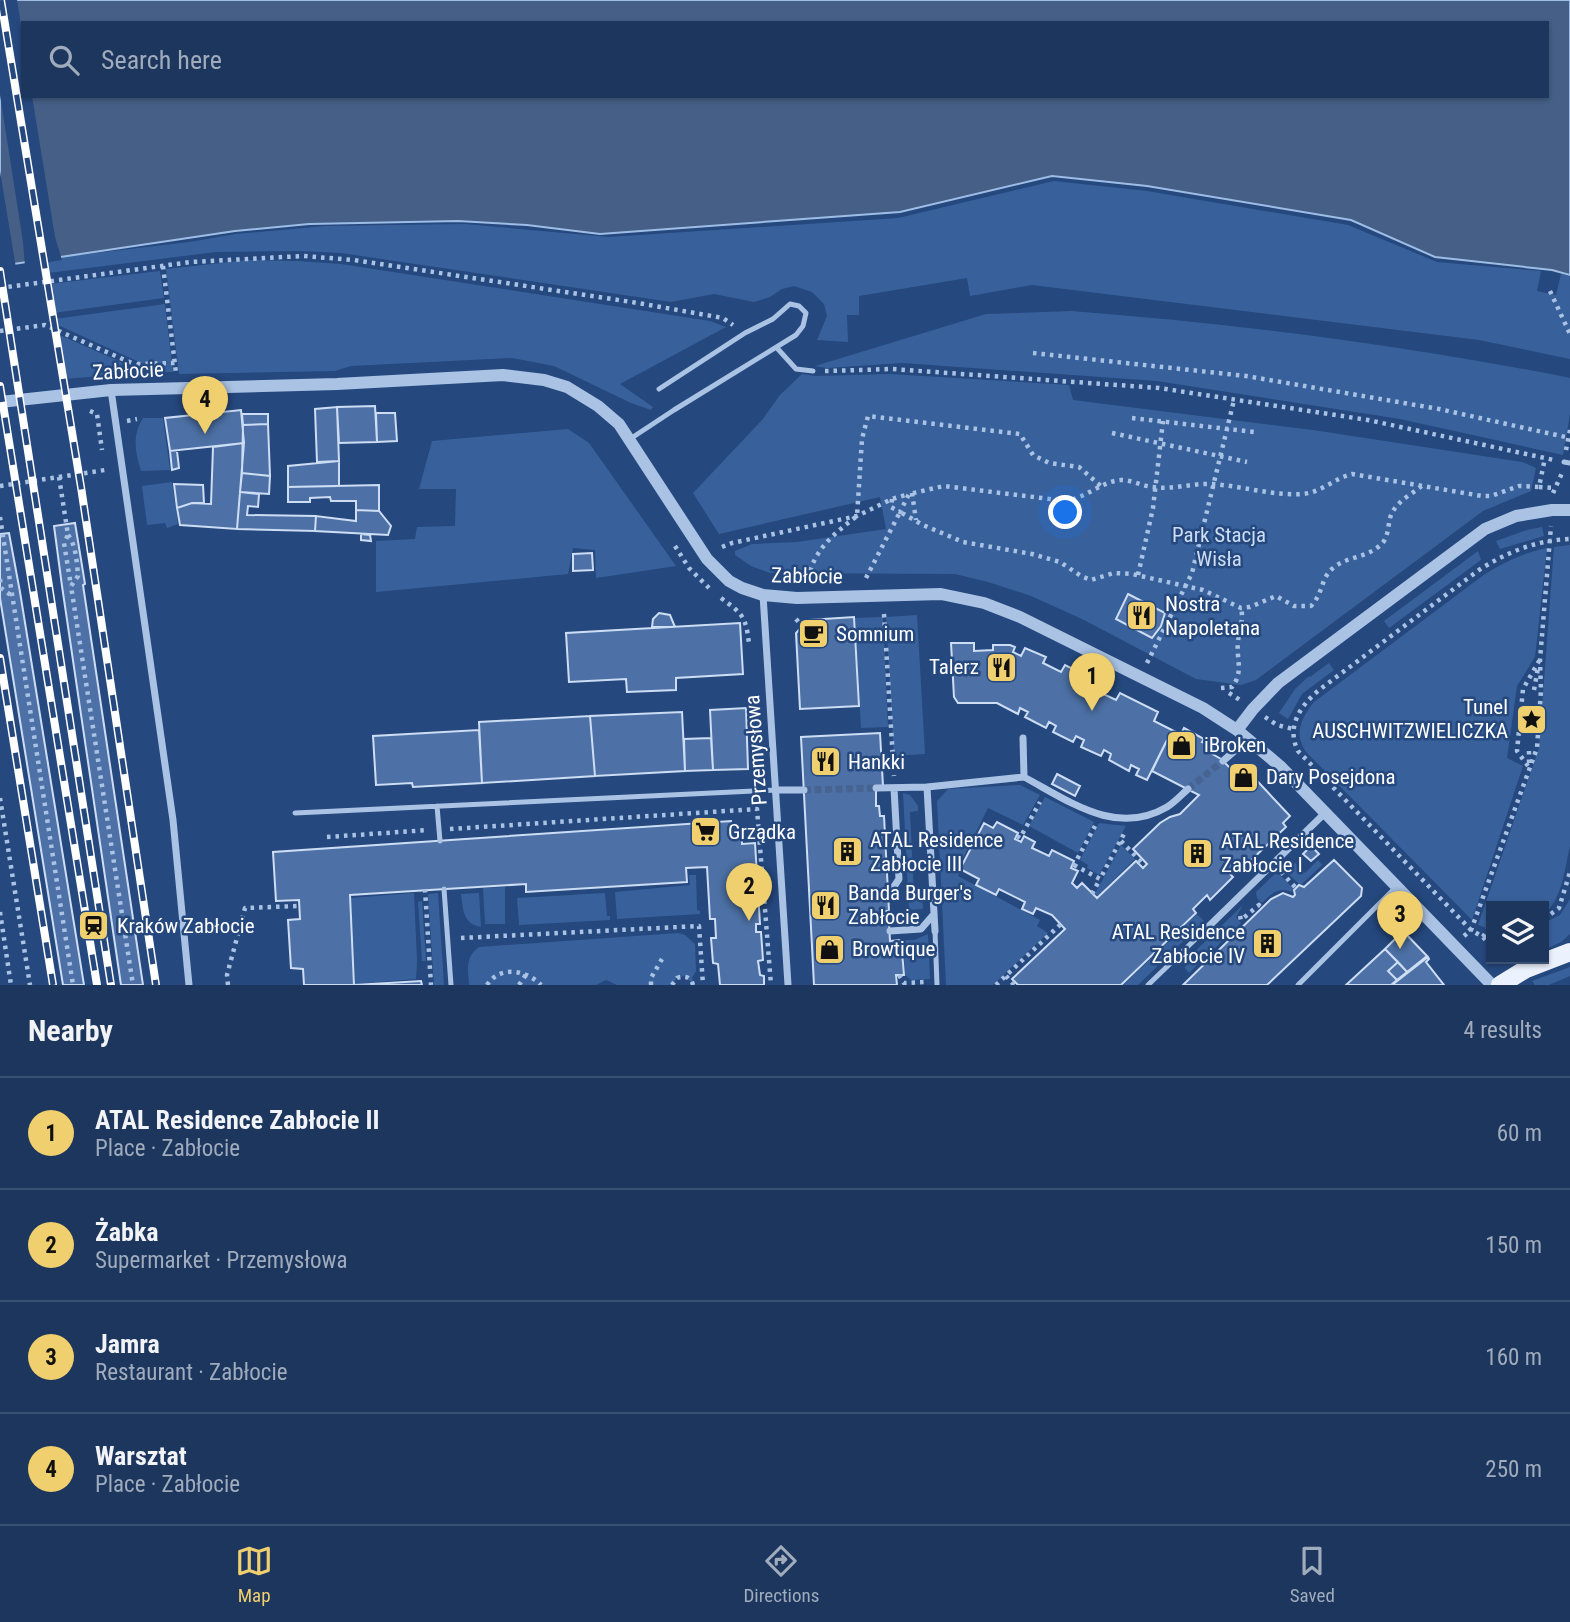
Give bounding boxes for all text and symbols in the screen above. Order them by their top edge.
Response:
search box [21,21,1549,98]
icon: search [45,41,83,79]
text: Search here [101,45,222,75]
street label: Zabłocie [92,357,165,385]
pin: 4 [182,376,228,434]
your location [1048,495,1082,529]
park label: Park Stacja Wisła [1172,523,1266,571]
street label: Zabłocie [771,563,843,589]
place label: Nostra Napoletana [1165,592,1260,640]
restaurant icon: Nostra Napoletana [1125,599,1159,633]
cafe icon: Somnium [796,617,830,651]
place label: Somnium [836,622,914,646]
restaurant icon: Talerz [985,650,1019,684]
pin: 1 [1069,653,1115,711]
place label: Talerz [929,655,979,679]
street label: Przemysłowa [740,694,772,806]
place label: Tunel AUSCHWITZWIELICZKA [1312,695,1508,743]
place icon: Tunel AUSCHWITZWIELICZKA [1514,702,1548,736]
shop icon: iBroken [1164,728,1198,762]
place label: iBroken [1204,733,1266,757]
restaurant icon: Hankki [808,745,842,779]
place label: Hankki [848,750,905,774]
shop icon: Dary Posejdona [1226,760,1260,794]
place label: Dary Posejdona [1266,765,1396,789]
supermarket icon: Grządka [688,815,722,849]
place label: Grządka [728,820,796,844]
place label: ATAL Residence Zabłocie III [870,828,1003,876]
place label: ATAL Residence Zabłocie I [1221,829,1354,877]
building icon: ATAL Residence Zabłocie III [830,835,864,869]
building icon: ATAL Residence Zabłocie I [1181,836,1215,870]
pin: 2 [726,863,772,921]
place label: Banda Burger's Zabłocie [848,881,972,929]
restaurant icon: Banda Burger's Zabłocie [808,888,842,922]
pin: 3 [1377,891,1423,949]
map controls [1486,901,1549,964]
button: layers [1486,901,1549,964]
station icon: Kraków Zabłocie [77,909,111,943]
place label: Kraków Zabłocie [117,914,255,938]
place label: ATAL Residence Zabłocie IV [1112,920,1245,968]
building icon: ATAL Residence Zabłocie IV [1251,927,1285,961]
shop icon: Browtique [812,932,846,966]
place label: Browtique [852,937,936,961]
text: Nearby [28,1013,113,1048]
text: 4 results [1464,1017,1542,1044]
text: ATAL Residence Zabłocie II [95,1105,380,1135]
text: 1 [45,1120,57,1147]
text: 60 m [1497,1120,1542,1147]
text: Place · Zabłocie [95,1135,240,1162]
text: Żabka [95,1217,159,1247]
text: 2 [45,1232,57,1259]
text: 150 m [1485,1232,1542,1259]
text: Supermarket · Przemysłowa [95,1247,348,1274]
text: Jamra [95,1329,160,1359]
text: 3 [45,1344,57,1371]
text: 160 m [1485,1344,1542,1371]
text: Restaurant · Zabłocie [95,1359,287,1386]
text: Warsztat [95,1441,187,1471]
text: 4 [45,1456,57,1483]
text: 250 m [1485,1456,1542,1483]
text: Place · Zabłocie [95,1471,240,1498]
tab: Map [235,1542,273,1607]
tab: Directions [743,1542,819,1607]
tab: Saved [1290,1542,1335,1607]

